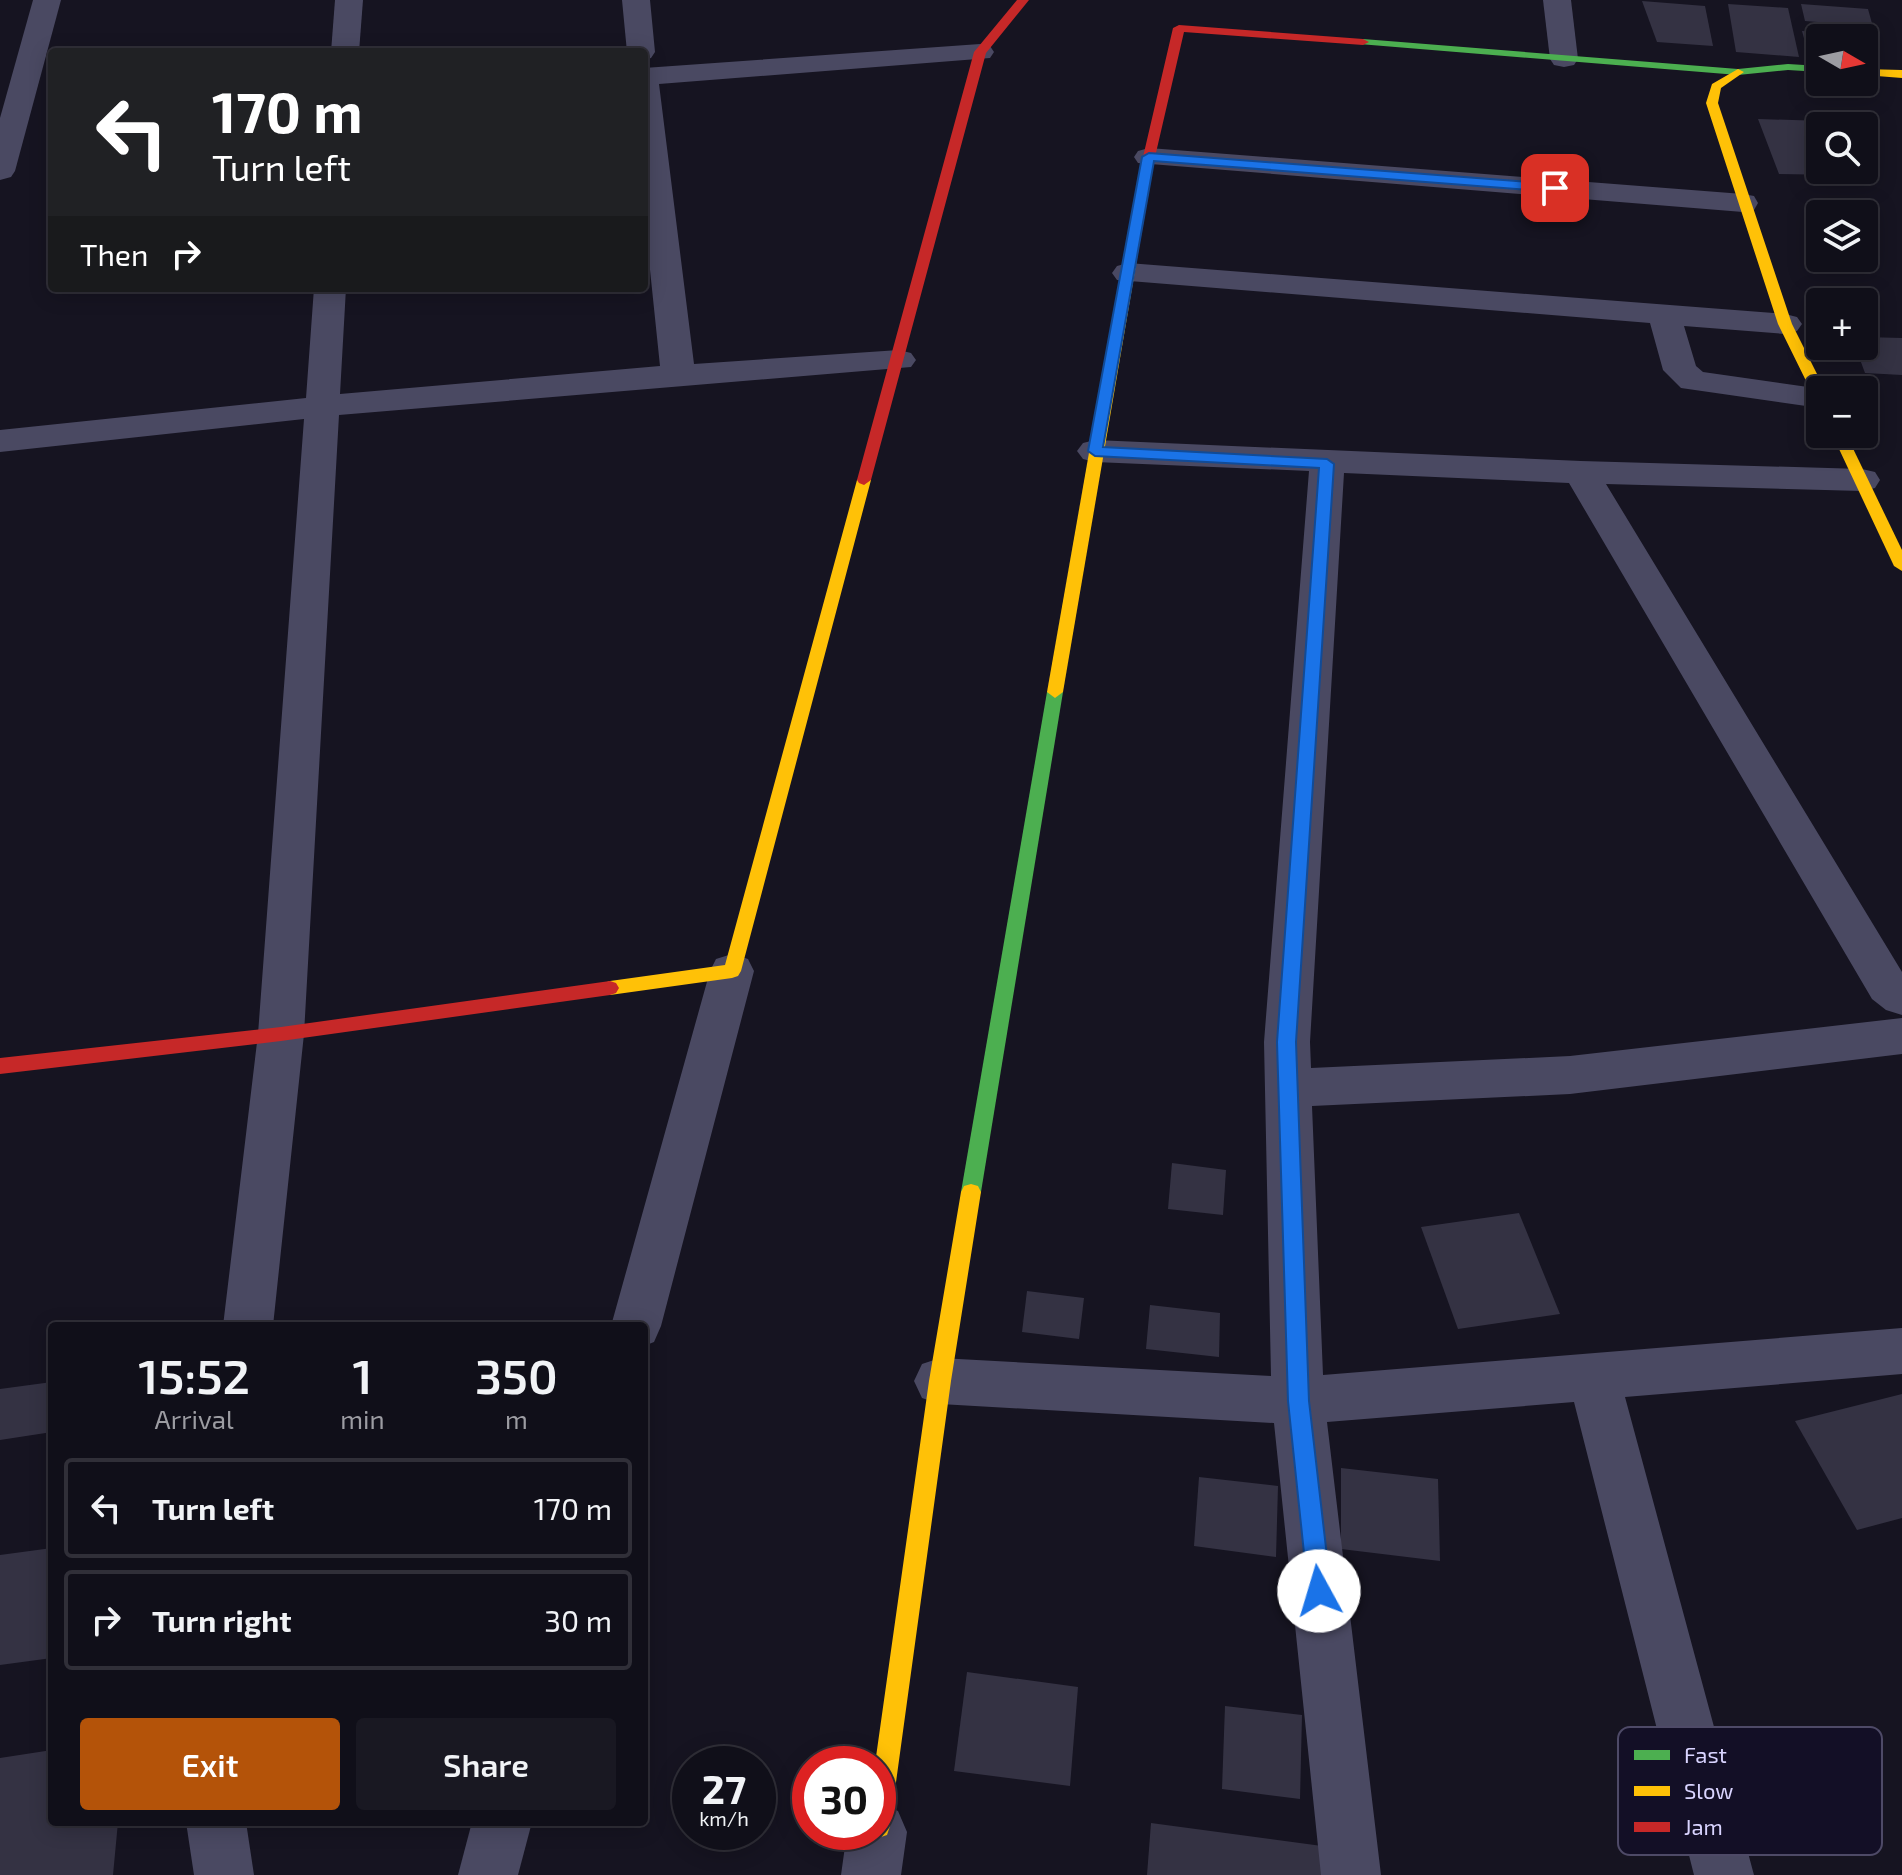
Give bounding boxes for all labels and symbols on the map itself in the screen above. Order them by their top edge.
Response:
north arrow [1806,24,1878,96]
pin [1521,154,1589,222]
position arrow [1277,1549,1361,1633]
legend [1618,1727,1882,1855]
text: Fast [1684,1741,1727,1767]
speed limit sign: 30 [792,1746,896,1850]
text: Slow [1684,1777,1733,1803]
text: Jam [1684,1813,1723,1839]

